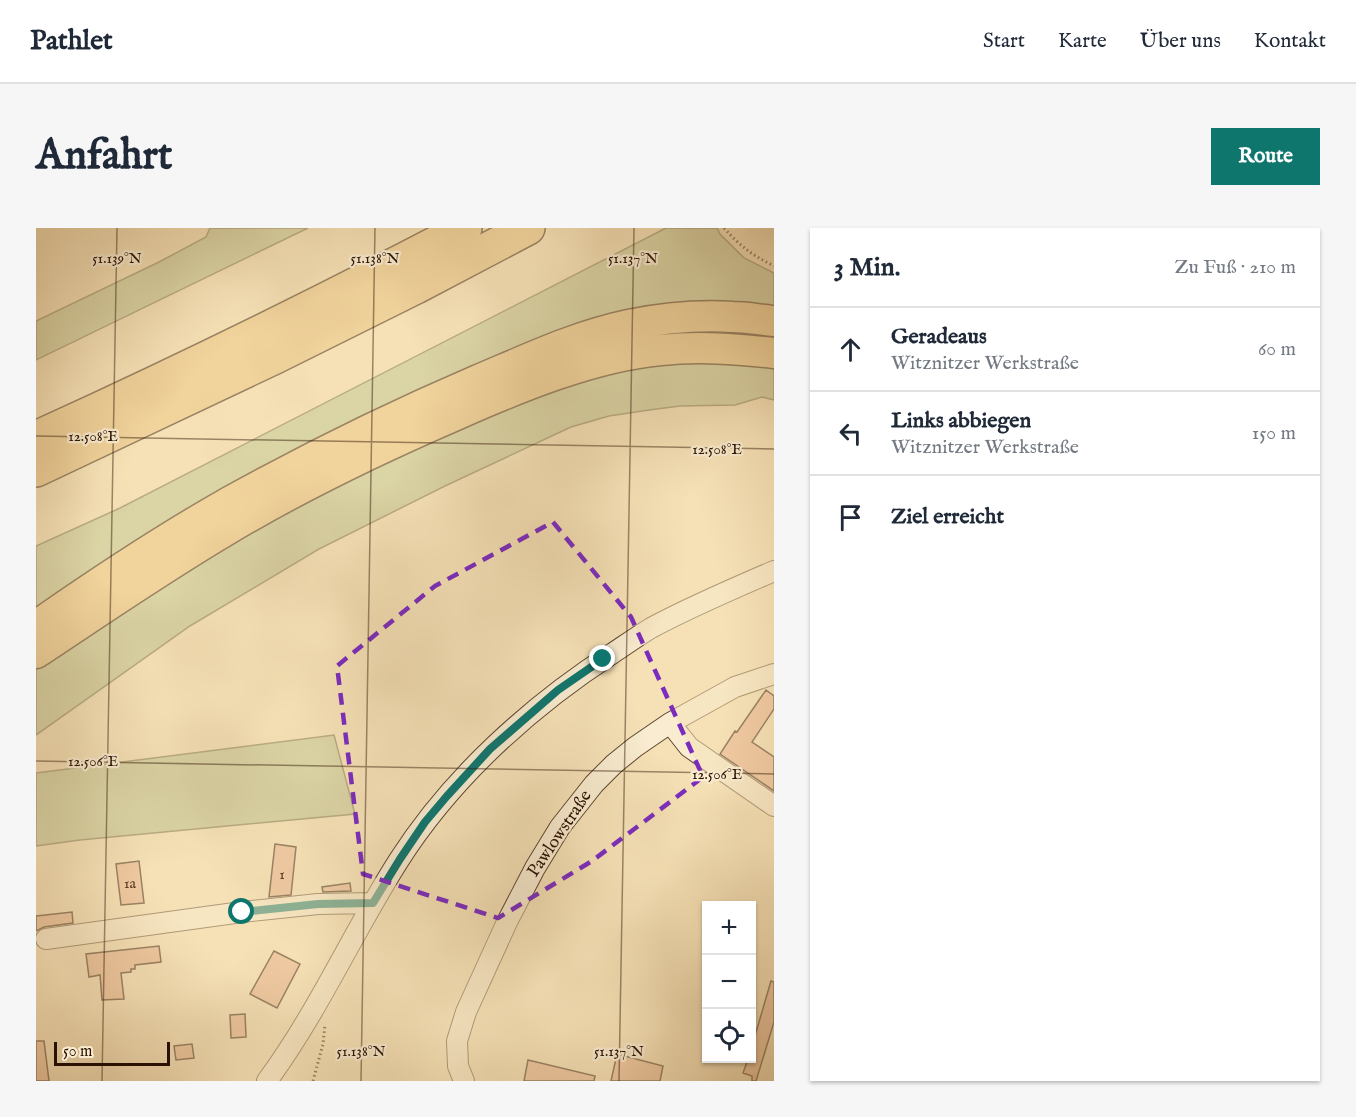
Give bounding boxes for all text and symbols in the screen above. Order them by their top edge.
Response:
text: Pathlet [30,24,113,59]
text: Start [983,28,1025,55]
text: Karte [1058,28,1107,55]
text: Über uns [1140,28,1221,55]
text: Kontakt [1254,28,1326,55]
button: Route [1211,128,1320,185]
text: Anfahrt [36,130,172,183]
text: 51.139°N [92,249,142,268]
text: 51.138°N [350,249,400,268]
text: 51.137°N [608,249,658,268]
text: 3 Min. [834,251,900,284]
text: Zu Fuß · 210 m [1174,255,1296,280]
text: Geradeaus [891,323,987,351]
icon: ahead [834,333,867,366]
text: 60 m [1258,337,1296,362]
text: Witznitzer Werkstraße [891,351,1079,376]
text: Links abbiegen [891,407,1031,435]
icon: left [834,417,867,450]
text: 150 m [1252,421,1296,446]
text: 12.508°E [68,427,118,446]
text: Witznitzer Werkstraße [891,435,1079,460]
text: 12.508°E [692,440,742,459]
icon: arrive [834,501,867,534]
text: Ziel erreicht [891,503,1004,531]
route end [589,645,615,671]
text: 12.506°E [68,752,118,771]
text: 12.506°E [692,765,742,784]
street label: Pawlowstraße [522,786,598,882]
house number: 1 [279,865,285,884]
house number: 1a [124,874,137,893]
route start [228,898,254,924]
map controls [702,901,756,1063]
button: + [702,901,756,955]
button: − [702,955,756,1009]
button: locate [702,1009,756,1063]
scale bar [54,1039,170,1066]
text: 50 m [63,1042,92,1062]
text: 51.138°N [336,1042,386,1061]
text: 51.137°N [594,1042,644,1061]

